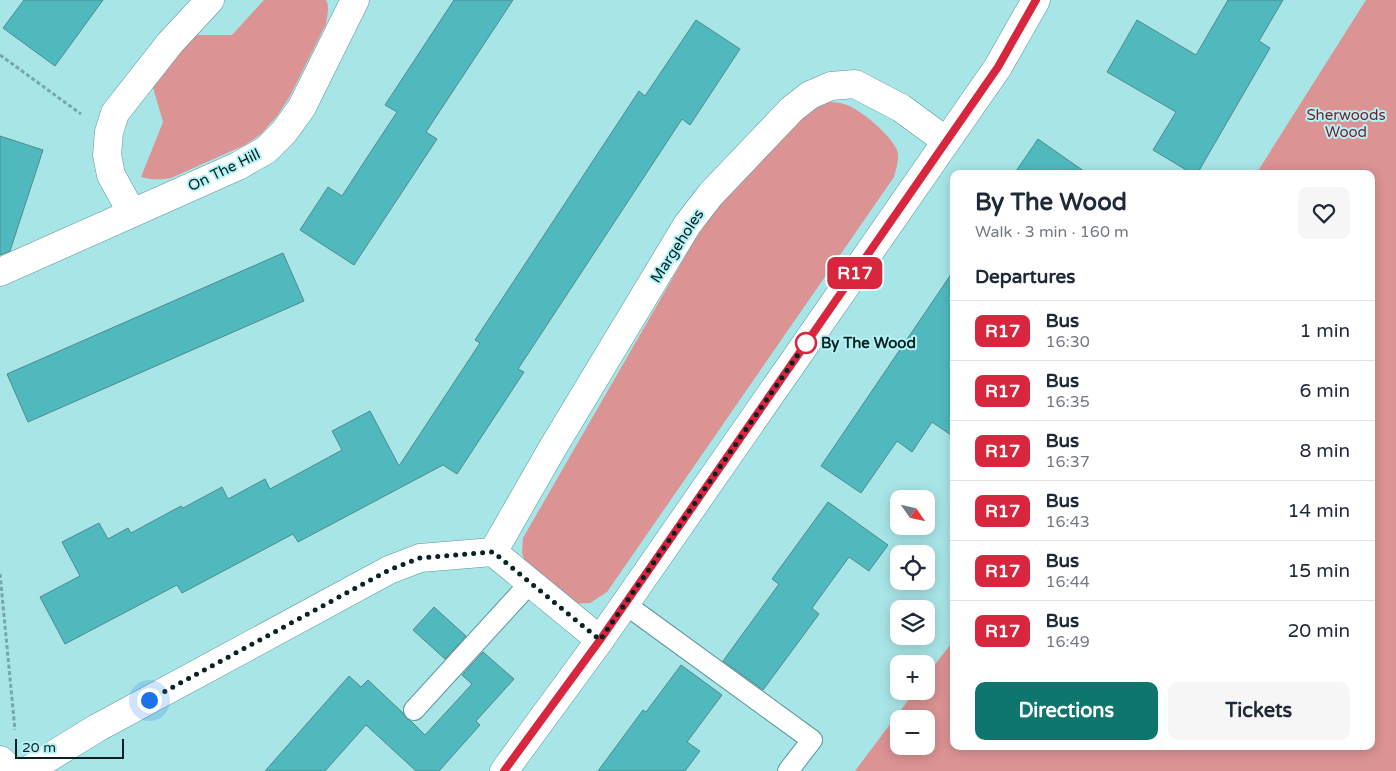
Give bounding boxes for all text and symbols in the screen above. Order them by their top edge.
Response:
park label: Sherwoods Wood [1306,106,1386,141]
street label: On The Hill [185,145,263,195]
button: heart [1298,187,1350,239]
text: By The Wood [975,188,1127,217]
street label: Margeholes [647,206,707,286]
text: Walk · 3 min · 160 m [975,222,1129,242]
line badge: R17 [826,257,884,289]
text: R17 [837,262,873,284]
text: Departures [975,266,1075,288]
text: Bus [1045,310,1079,332]
text: R17 [985,320,1020,342]
text: 1 min [1299,320,1350,342]
marker: By The Wood [795,332,817,354]
text: 16:30 [1045,332,1090,352]
place label: By The Wood [821,334,916,353]
text: Bus [1045,370,1079,392]
text: R17 [985,380,1020,402]
text: 6 min [1299,380,1350,402]
text: 16:35 [1045,392,1090,412]
text: Bus [1045,430,1079,452]
text: R17 [985,440,1020,462]
text: 8 min [1299,440,1350,462]
text: 16:37 [1045,452,1090,472]
north arrow [890,490,935,535]
map controls [890,490,935,755]
text: Bus [1045,490,1079,512]
text: R17 [985,500,1020,522]
text: 14 min [1287,500,1350,522]
text: 16:43 [1045,512,1090,532]
button: locate [890,545,935,590]
text: Bus [1045,550,1079,572]
text: R17 [985,560,1020,582]
text: 15 min [1287,560,1350,582]
text: 16:44 [1045,572,1090,592]
button: layers [890,600,935,645]
text: Bus [1045,610,1079,632]
text: R17 [985,620,1020,642]
text: 20 min [1287,620,1350,642]
text: 16:49 [1045,632,1090,652]
button: + [890,655,935,700]
button: Directions [975,682,1158,740]
button: Tickets [1168,682,1350,740]
your location [137,688,162,713]
button: − [890,710,935,755]
scale bar [15,736,124,759]
text: 20 m [22,739,56,756]

